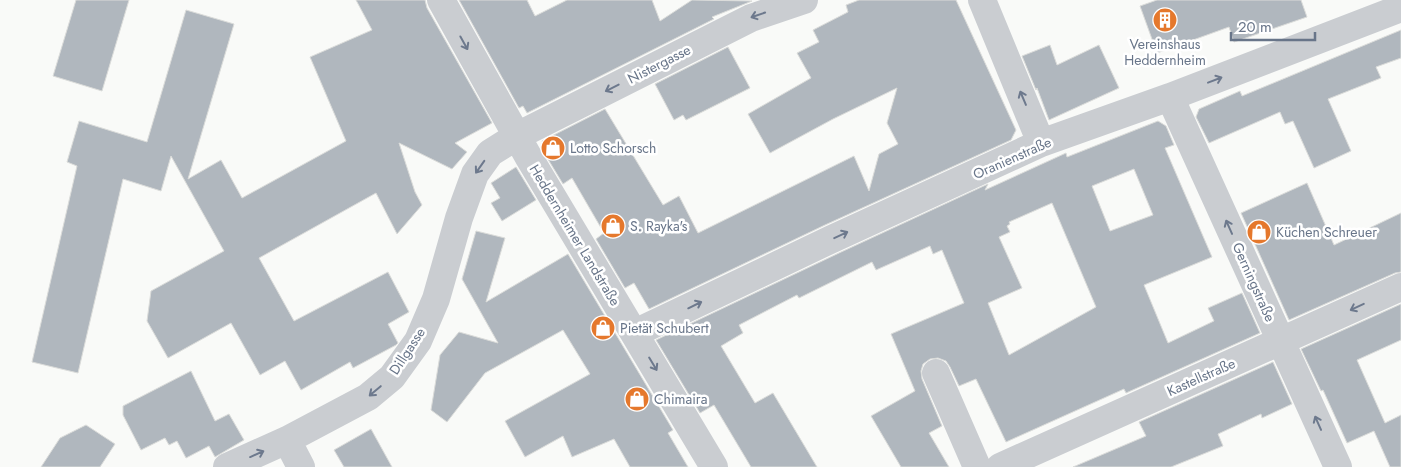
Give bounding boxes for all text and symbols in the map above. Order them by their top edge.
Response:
building icon: Vereinshaus Heddernheim [1152,7,1178,33]
scale bar [1231,10,1315,42]
one-way arrow [750,11,766,20]
text: 20 m [1238,16,1272,38]
place label: Vereinshaus Heddernheim [1124,34,1206,70]
one-way arrow [460,35,470,49]
street label: Nistergasse [624,40,694,88]
one-way arrow [1208,74,1223,83]
one-way arrow [605,83,620,93]
one-way arrow [1018,91,1027,106]
street label: Oranienstraße [970,132,1054,184]
shop icon: Lotto Schorsch [540,135,566,161]
place label: Lotto Schorsch [570,138,656,158]
one-way arrow [475,160,485,174]
street label: Heddernheimer Landstraße [525,160,625,310]
shop icon: S. Rayka's [600,213,626,239]
place label: S. Rayka's [630,216,688,236]
shop icon: Küchen Schreuer [1246,219,1272,245]
one-way arrow [1224,220,1233,235]
place label: Küchen Schreuer [1276,222,1377,242]
one-way arrow [833,230,848,239]
street label: Gerningstraße [1228,239,1280,325]
one-way arrow [687,300,702,309]
one-way arrow [1350,302,1365,312]
shop icon: Pietät Schubert [590,315,616,341]
place label: Pietät Schubert [620,318,709,338]
street label: Dillgasse [384,323,430,379]
street label: Kastellstraße [1164,353,1238,401]
one-way arrow [648,356,658,370]
one-way arrow [369,386,382,397]
shop icon: Chimaira [624,386,650,412]
place label: Chimaira [654,389,707,409]
one-way arrow [1313,416,1323,431]
one-way arrow [249,448,264,458]

